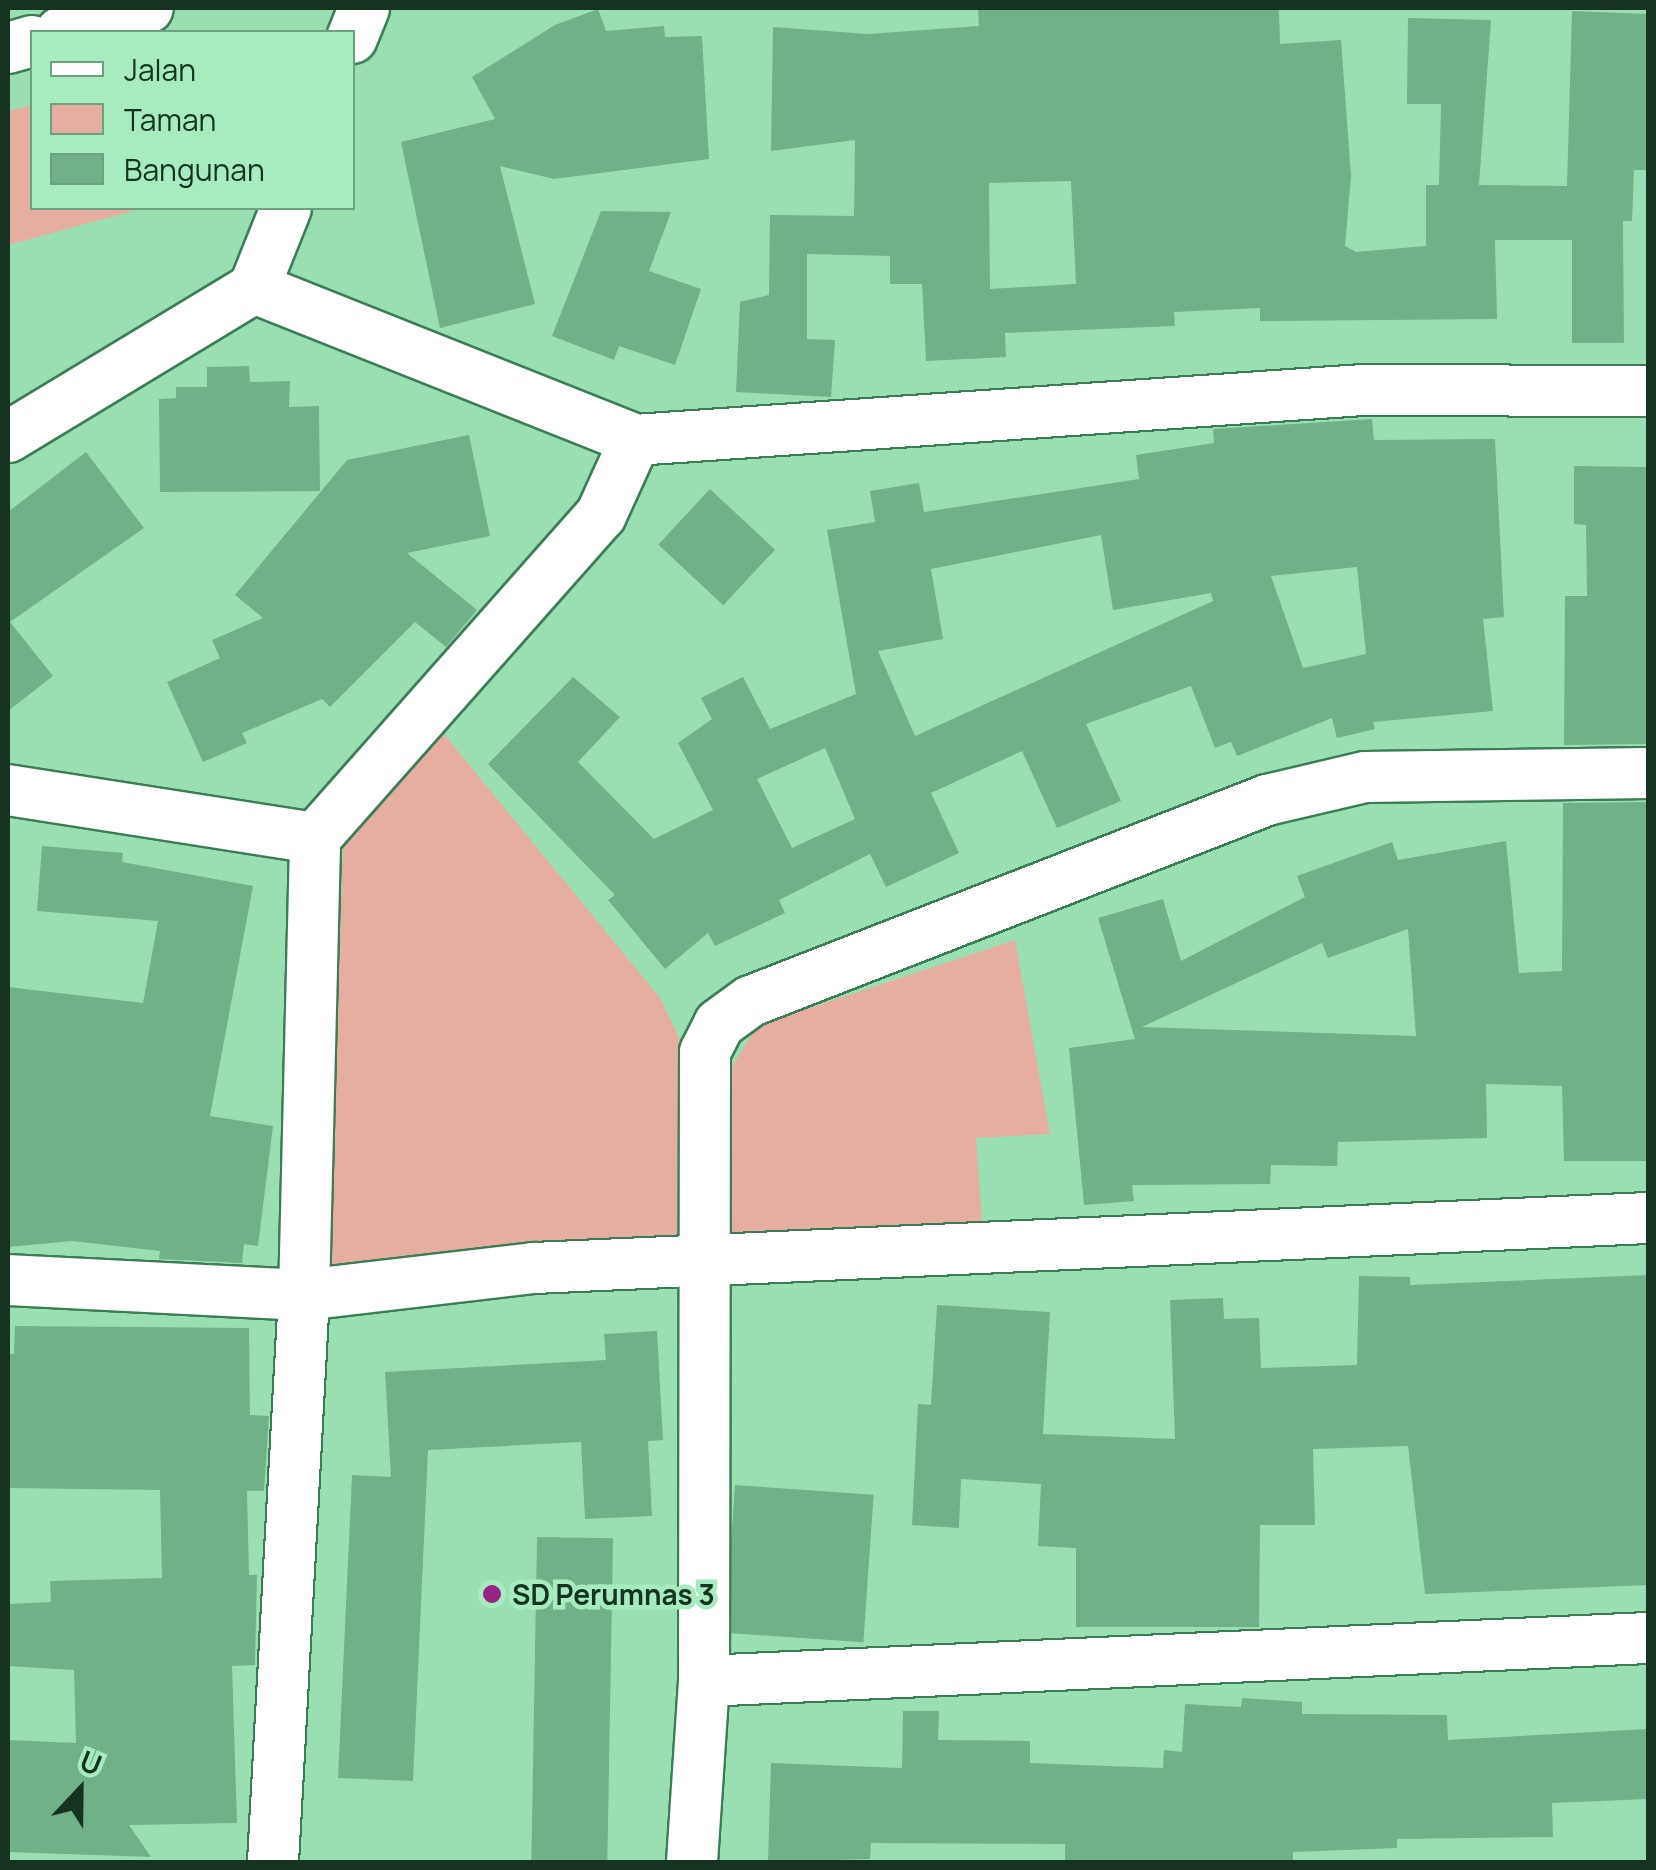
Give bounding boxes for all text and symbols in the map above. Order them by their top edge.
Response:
legend [30,30,355,210]
text: Jalan [124,49,196,90]
text: Taman [124,99,216,140]
text: Bangunan [124,149,265,190]
place label: SD Perumnas 3 [512,1577,715,1611]
marker: SD Perumnas 3 [481,1583,503,1605]
north arrow [30,1740,130,1840]
text: U [75,1741,108,1784]

